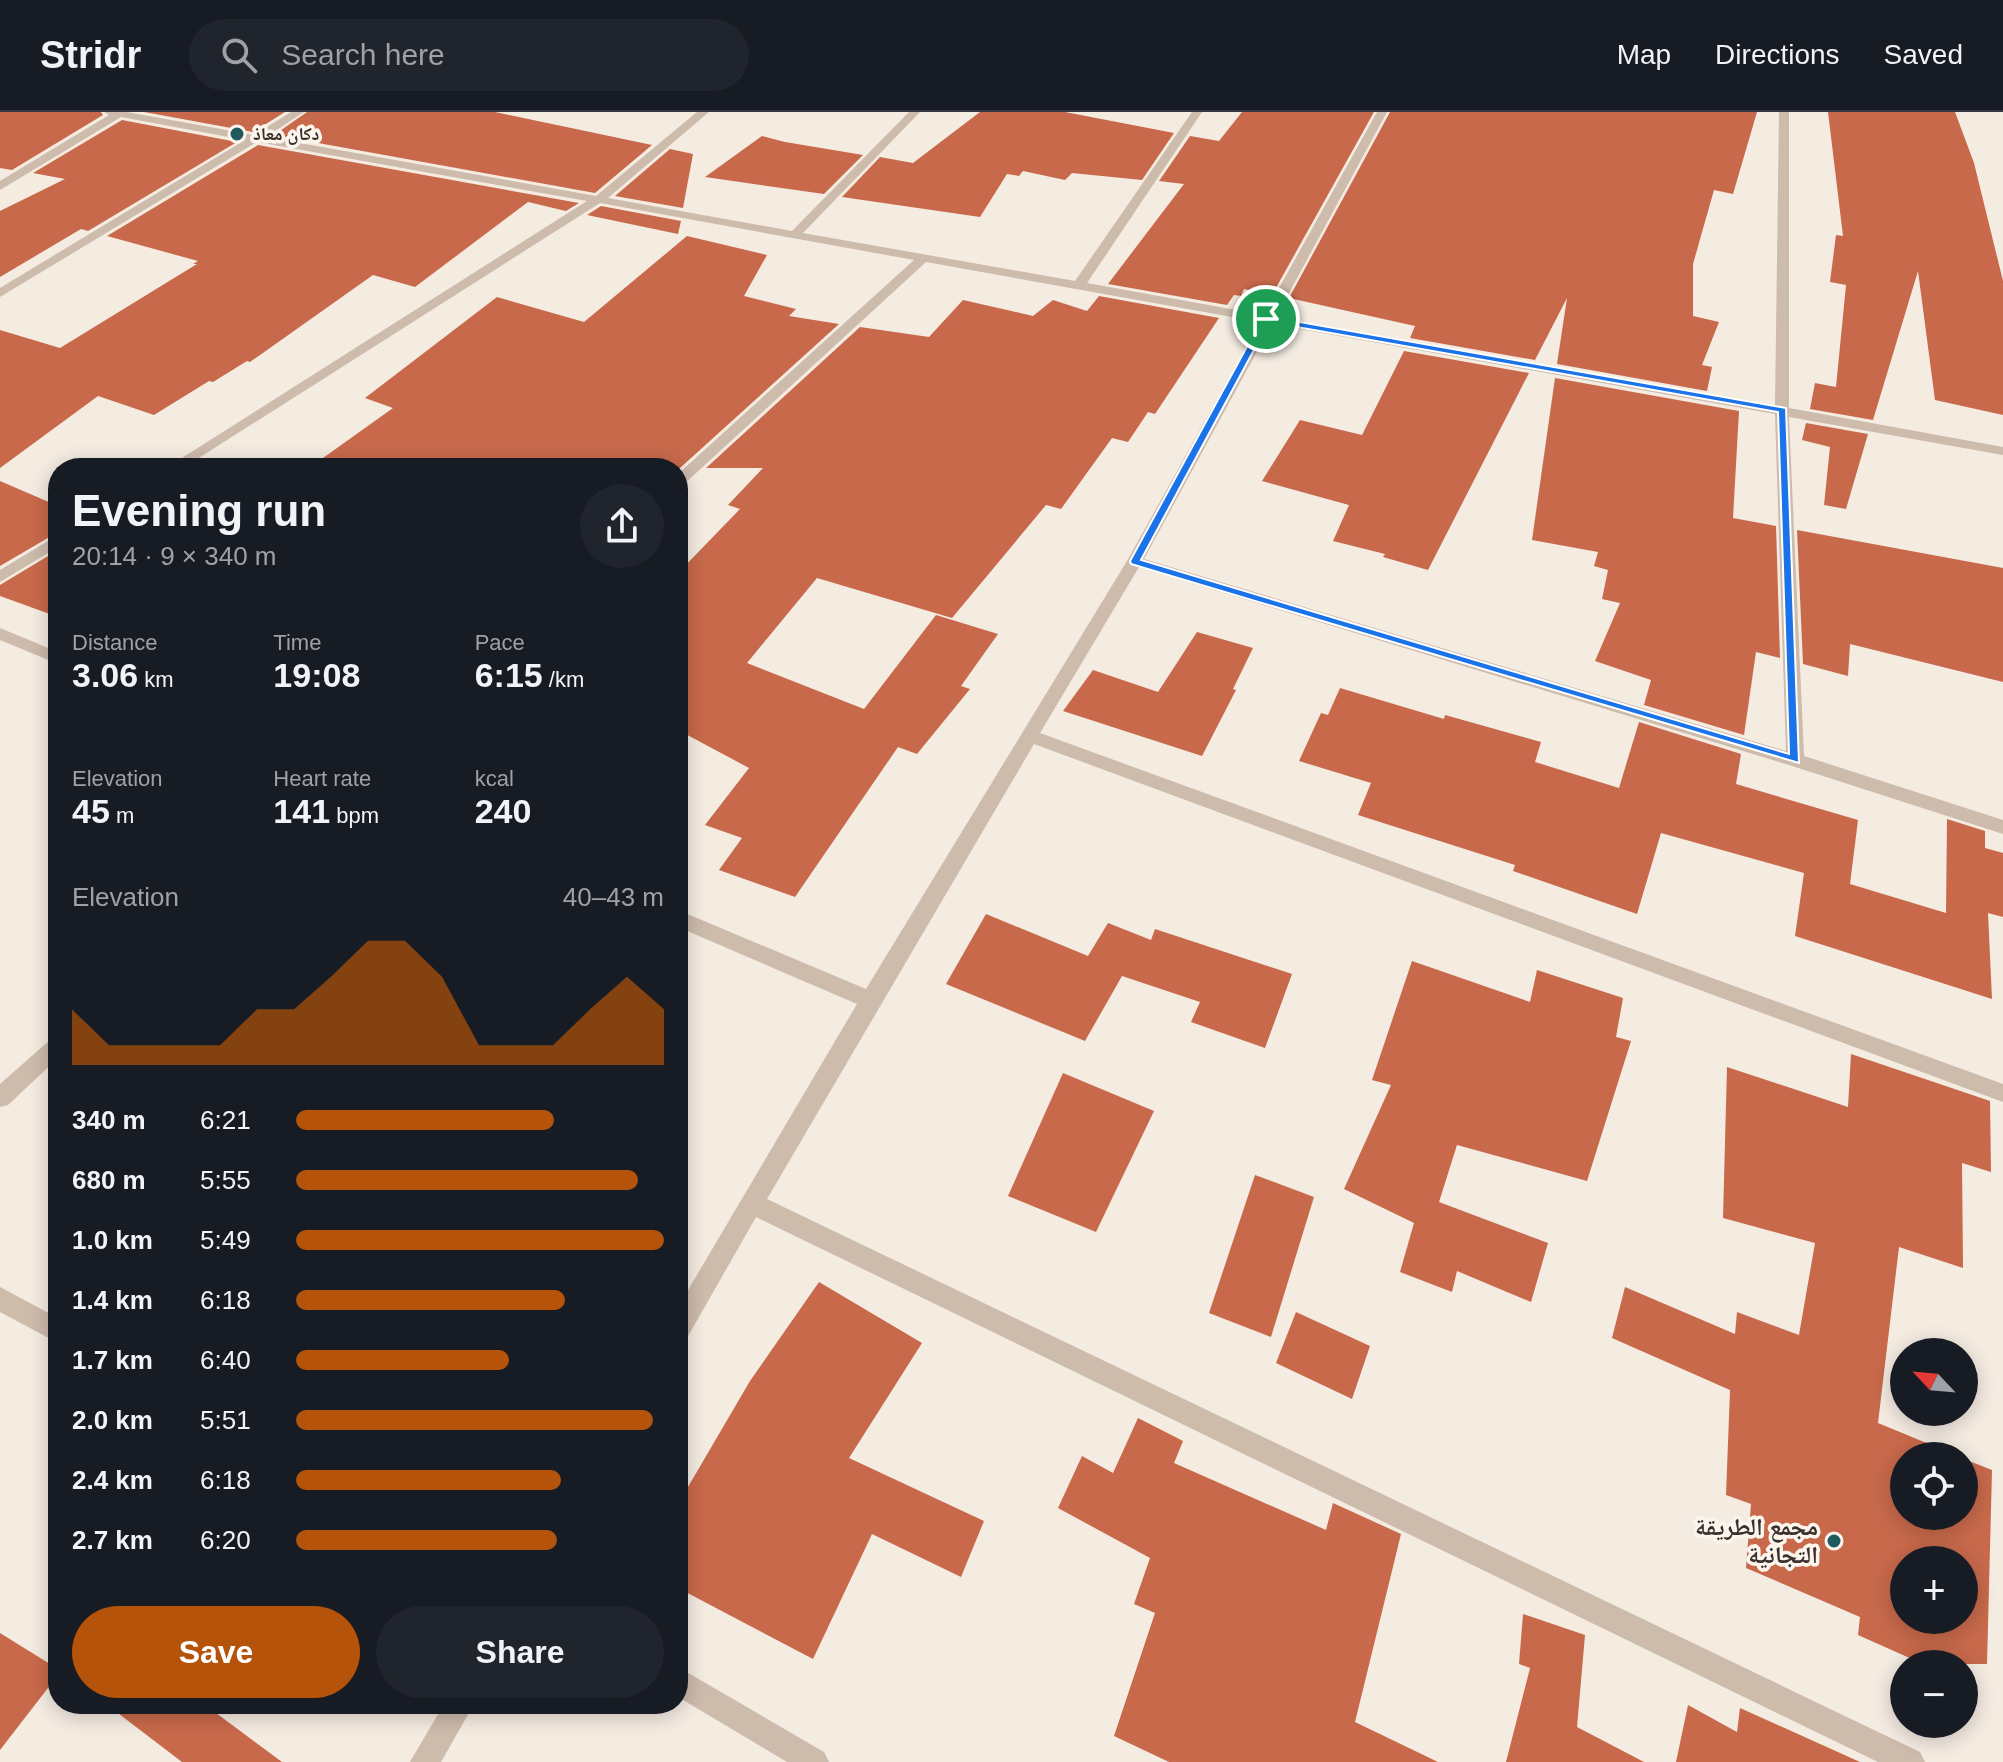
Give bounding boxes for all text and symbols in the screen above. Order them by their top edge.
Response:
search box [189,19,749,91]
icon: search [217,33,261,77]
text: Stridr [40,34,141,76]
text: Search here [281,38,445,71]
text: Map [1617,39,1671,70]
text: Directions [1715,39,1840,70]
text: Saved [1884,39,1963,70]
place label: دكان معاذ [253,124,320,145]
marker: دكان معاذ [228,125,246,143]
pin [1232,285,1300,353]
icon: arrive [1244,297,1288,341]
button: share [580,484,664,568]
text: Evening run [72,486,326,535]
text: 20:14 · 9 × 340 m [72,541,277,571]
text: Distance [72,630,158,655]
text: Time [273,630,321,655]
text: Pace [475,630,525,655]
text: 3.06 [72,656,138,694]
text: 19:08 [273,656,360,694]
text: 6:15 [475,656,543,694]
text: km [138,667,174,692]
text: /km [543,667,584,692]
text: Elevation [72,766,163,791]
text: Heart rate [273,766,371,791]
text: kcal [475,766,514,791]
text: 45 [72,792,110,830]
text: 141 [273,792,330,830]
text: 240 [475,792,531,830]
text: m [110,803,134,828]
text: bpm [330,803,379,828]
text: Elevation [72,882,179,912]
text: 40–43 m [563,882,664,912]
text: 340 m [72,1105,146,1135]
text: 6:21 [200,1105,251,1135]
text: 680 m [72,1165,146,1195]
text: 5:55 [200,1165,251,1195]
text: 1.0 km [72,1225,153,1255]
text: 5:49 [200,1225,251,1255]
text: 1.4 km [72,1285,153,1315]
text: 6:18 [200,1285,251,1315]
north arrow [1890,1338,1978,1426]
map controls [1890,1338,1978,1738]
text: 1.7 km [72,1345,153,1375]
text: 6:40 [200,1345,251,1375]
text: 2.0 km [72,1405,153,1435]
text: 5:51 [200,1405,251,1435]
button: locate [1890,1442,1978,1530]
text: 2.4 km [72,1465,153,1495]
text: 6:18 [200,1465,251,1495]
place label: مجمع الطريقة التجانية [1695,1513,1818,1569]
text: 2.7 km [72,1525,153,1555]
text: 6:20 [200,1525,251,1555]
marker: مجمع الطريقة التجانية [1825,1532,1843,1550]
button: + [1890,1546,1978,1634]
button: Save [72,1606,360,1698]
button: Share [376,1606,664,1698]
button: − [1890,1650,1978,1738]

